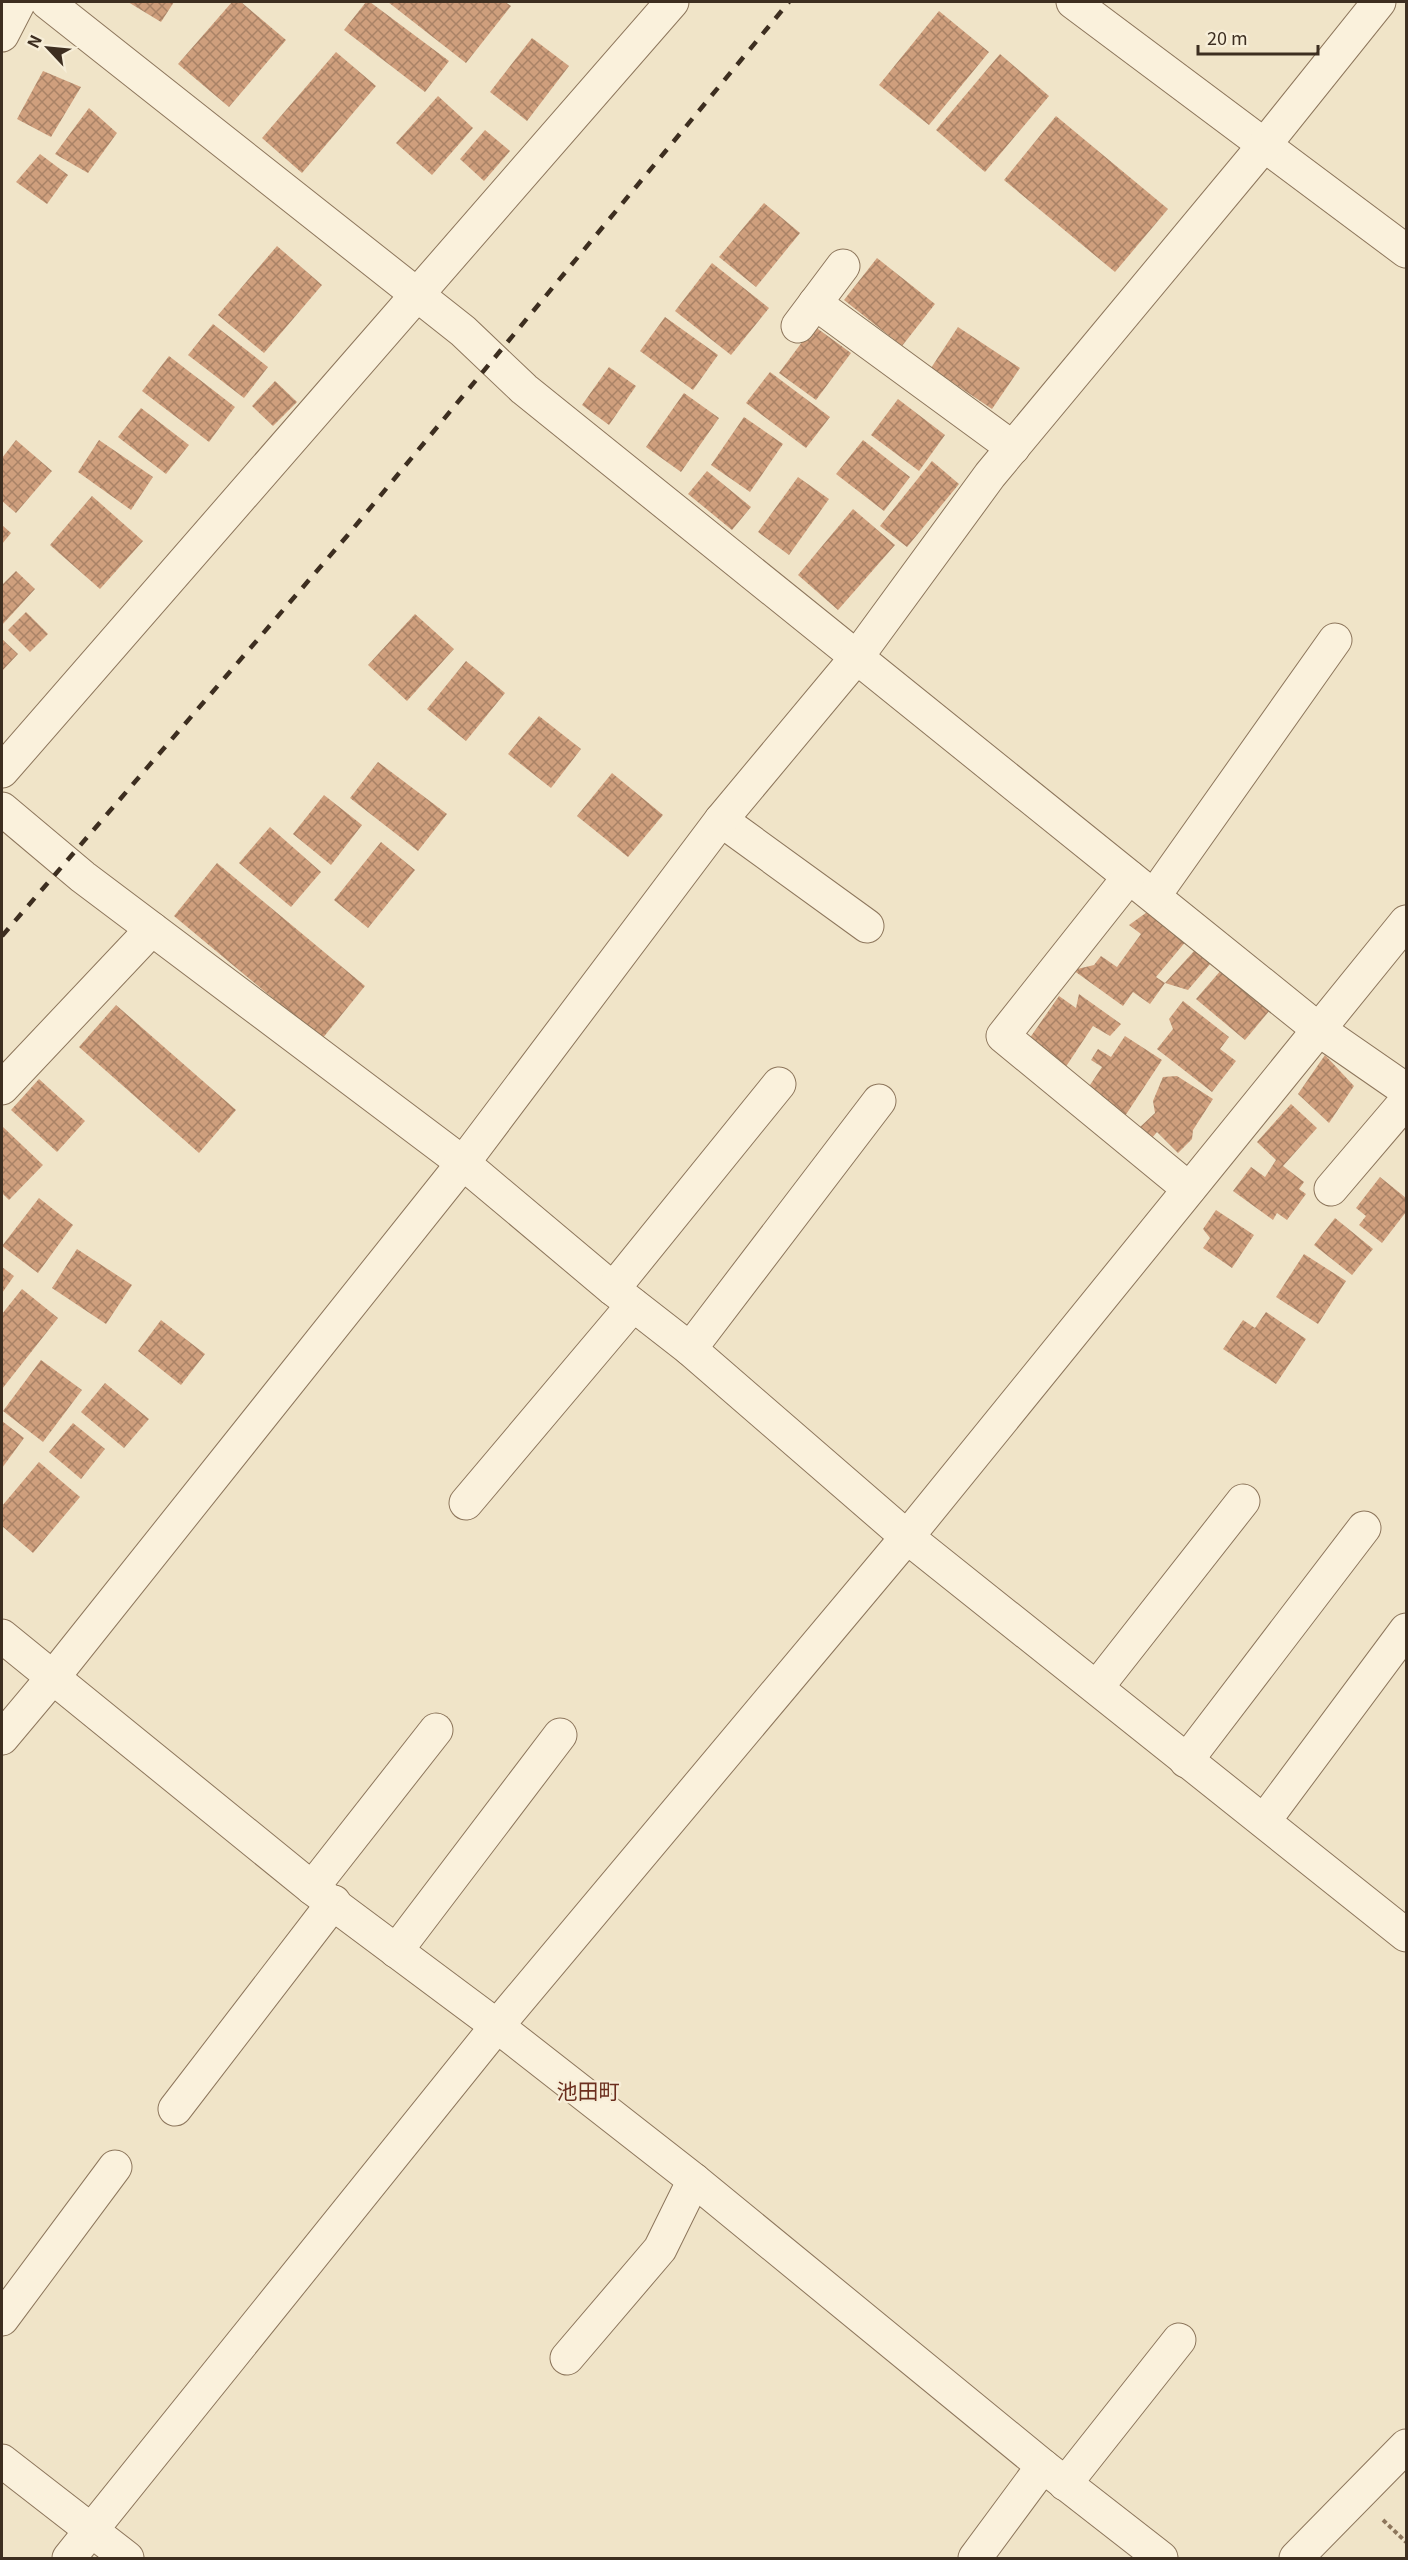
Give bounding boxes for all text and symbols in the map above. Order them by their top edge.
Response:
north arrow [18,18,78,78]
scale bar [1198,18,1318,56]
text: 20 m [1207,24,1248,50]
text: N [20,30,47,52]
district label: 池田町 [557,2075,620,2105]

